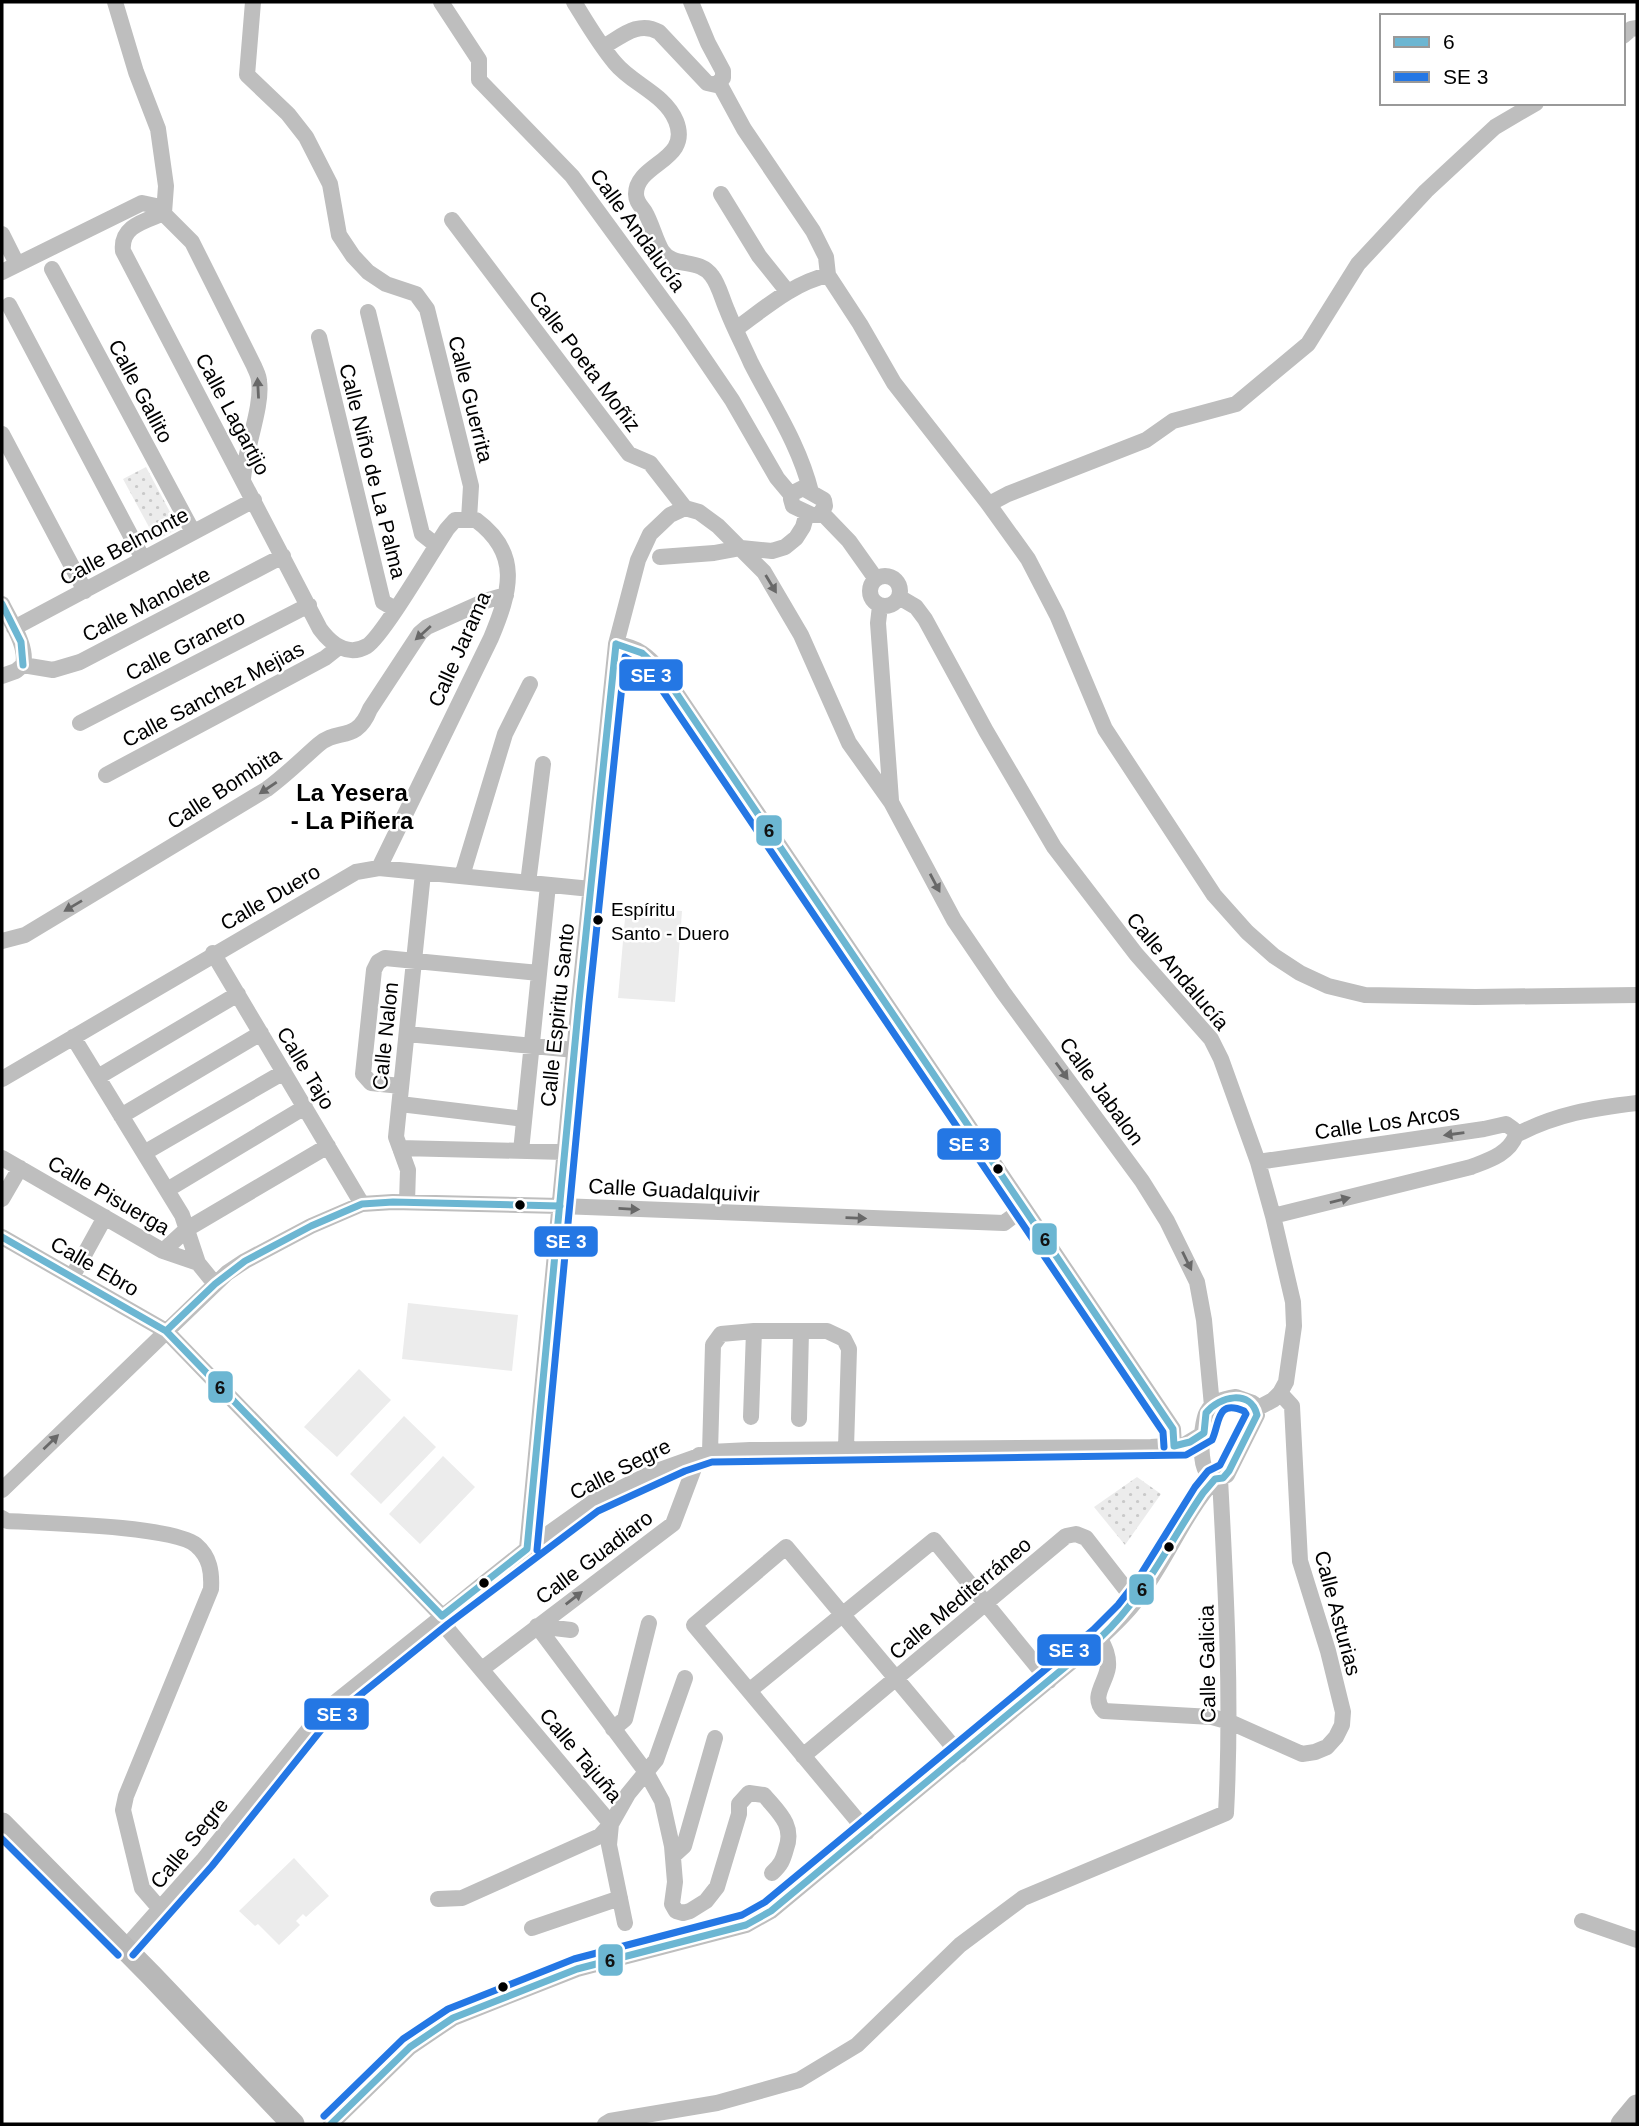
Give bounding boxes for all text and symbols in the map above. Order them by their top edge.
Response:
legend [1380,14,1625,105]
text: 6 [1443,30,1455,53]
text: SE 3 [1443,65,1489,88]
street label: Calle Andalucía [586,164,690,296]
street label: Calle Poeta Moñiz [525,286,645,436]
street label: Calle Guerrita [444,333,498,465]
street label: Calle Gallito [104,336,178,446]
street label: Calle Lagartijo [191,349,275,479]
street label: Calle Niño de La Palma [335,361,411,581]
one-way arrow [253,377,264,399]
street label: Calle Belmonte [56,502,192,590]
street label: Calle Manolete [78,562,214,646]
one-way arrow [765,575,777,594]
street label: Calle Jarama [423,588,495,710]
street label: Calle Granero [122,605,248,685]
one-way arrow [414,625,432,641]
street label: Calle Sanchez Mejias [118,636,308,752]
line badge: SE 3 [618,658,684,692]
text: SE 3 [630,665,672,686]
street label: Calle Bombita [163,743,285,833]
district label: La Yesera - La Piñera [291,779,414,834]
one-way arrow [258,781,277,794]
line badge: 6 [755,814,783,847]
text: 6 [764,820,774,841]
street label: Calle Duero [216,859,324,935]
one-way arrow [928,874,940,894]
place label: Espíritu Santo - Duero [611,899,729,944]
one-way arrow [64,900,83,913]
street label: Calle Andalucía [1122,908,1234,1035]
marker: Espíritu Santo - Duero [591,913,605,927]
street label: Calle Espiritu Santo [536,922,578,1108]
street label: Calle Nalon [368,981,402,1091]
street label: Calle Tajo [272,1023,340,1113]
street label: Calle Jabalon [1055,1033,1149,1149]
one-way arrow [1055,1062,1069,1081]
street label: Calle Los Arcos [1313,1100,1461,1144]
line badge: SE 3 [936,1127,1002,1161]
one-way arrow [1443,1129,1465,1140]
text: SE 3 [948,1134,990,1155]
street label: Calle Pisuerga [44,1151,174,1239]
unlabelled marker [991,1162,1005,1176]
street label: Calle Guadalquivir [588,1174,760,1206]
one-way arrow [1329,1194,1351,1205]
unlabelled marker [513,1198,527,1212]
one-way arrow [618,1203,640,1214]
one-way arrow [845,1213,867,1224]
line badge: 6 [1031,1222,1058,1256]
line badge: SE 3 [533,1225,599,1258]
text: 6 [1040,1229,1050,1250]
text: SE 3 [545,1231,587,1252]
street label: Calle Ebro [47,1232,143,1300]
one-way arrow [1182,1251,1193,1271]
line badge: 6 [207,1370,234,1404]
text: 6 [215,1377,225,1398]
street label: Calle Segre [566,1434,674,1504]
one-way arrow [42,1435,59,1451]
street label: Calle Guadiaro [531,1506,657,1608]
street label: Calle Mediterráneo [885,1532,1035,1664]
unlabelled marker [1162,1540,1176,1554]
street label: Calle Asturias [1310,1548,1366,1678]
line badge: 6 [1128,1573,1155,1606]
unlabelled marker [477,1576,491,1590]
text: 6 [1137,1579,1147,1600]
one-way arrow [565,1590,583,1605]
street label: Calle Galicia [1194,1605,1220,1723]
line badge: SE 3 [1036,1633,1102,1667]
text: SE 3 [1048,1640,1090,1661]
line badge: SE 3 [303,1697,370,1731]
street label: Calle Tajuña [535,1703,627,1807]
text: SE 3 [316,1704,358,1725]
street label: Calle Segre [146,1793,232,1893]
line badge: 6 [597,1943,624,1977]
text: 6 [605,1950,615,1971]
unlabelled marker [496,1980,510,1994]

